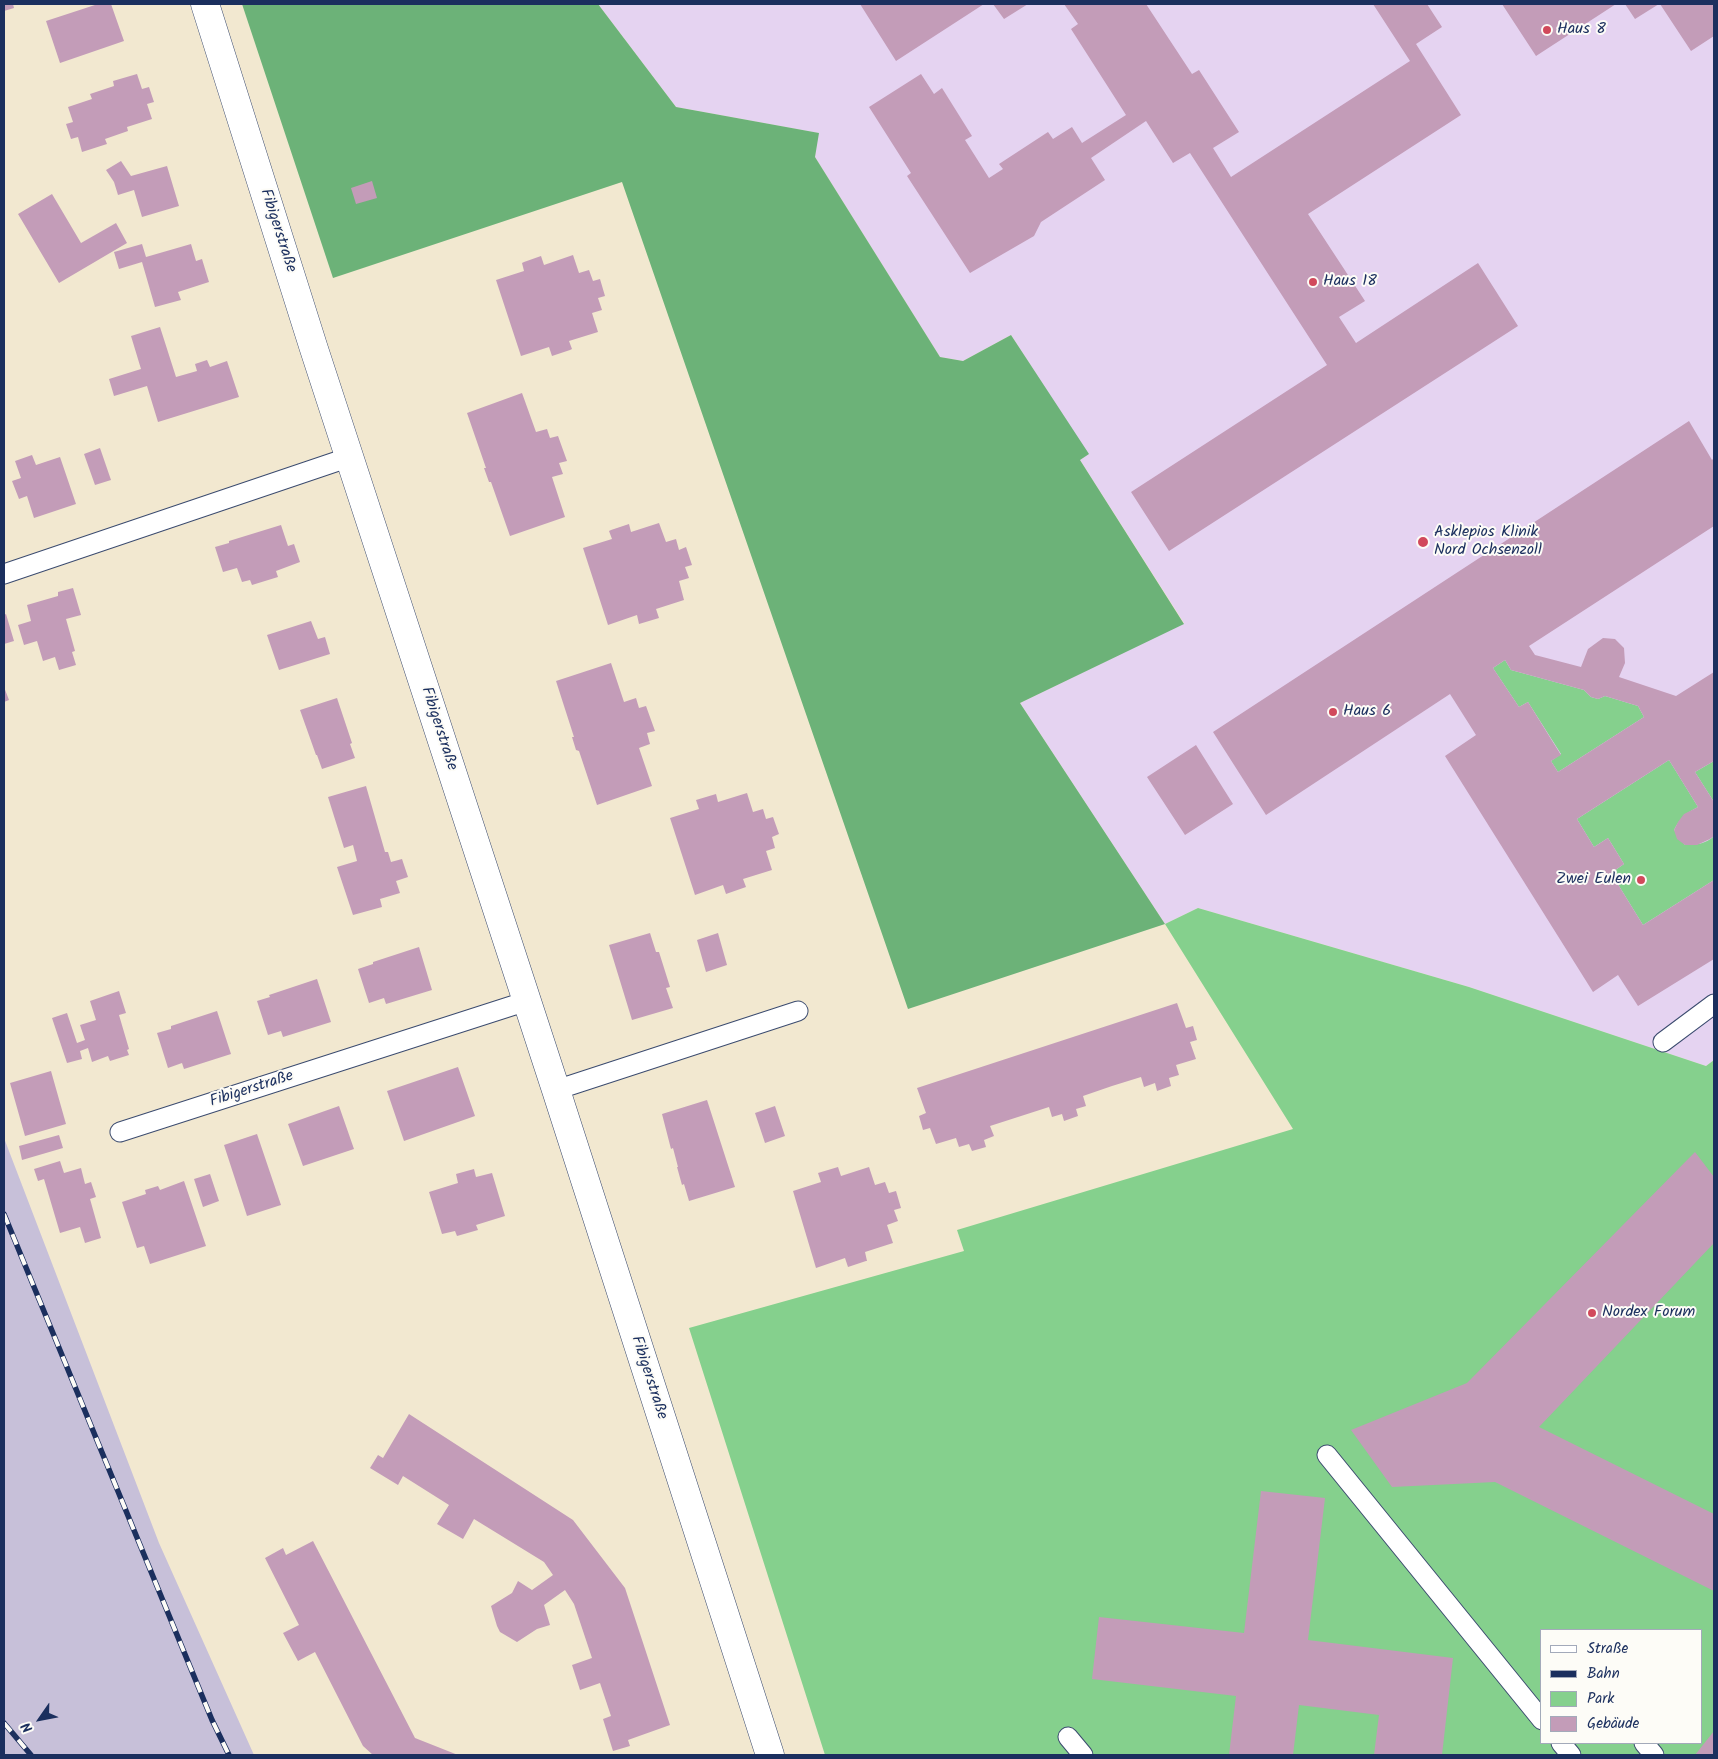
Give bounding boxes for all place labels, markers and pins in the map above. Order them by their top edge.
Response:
place label: Haus 8 [1557,20,1606,40]
marker: Haus 8 [1541,24,1553,36]
place label: Haus 18 [1323,272,1377,292]
marker: Haus 18 [1307,276,1319,288]
place label: Asklepios Klinik Nord Ochsenzoll [1434,523,1542,561]
marker: Asklepios Klinik Nord Ochsenzoll [1416,535,1430,549]
place label: Haus 6 [1343,702,1391,722]
marker: Haus 6 [1327,706,1339,718]
place label: Zwei Eulen [1556,870,1631,890]
marker: Zwei Eulen [1635,874,1647,886]
place label: Nordex Forum [1602,1303,1695,1323]
marker: Nordex Forum [1586,1307,1598,1319]

